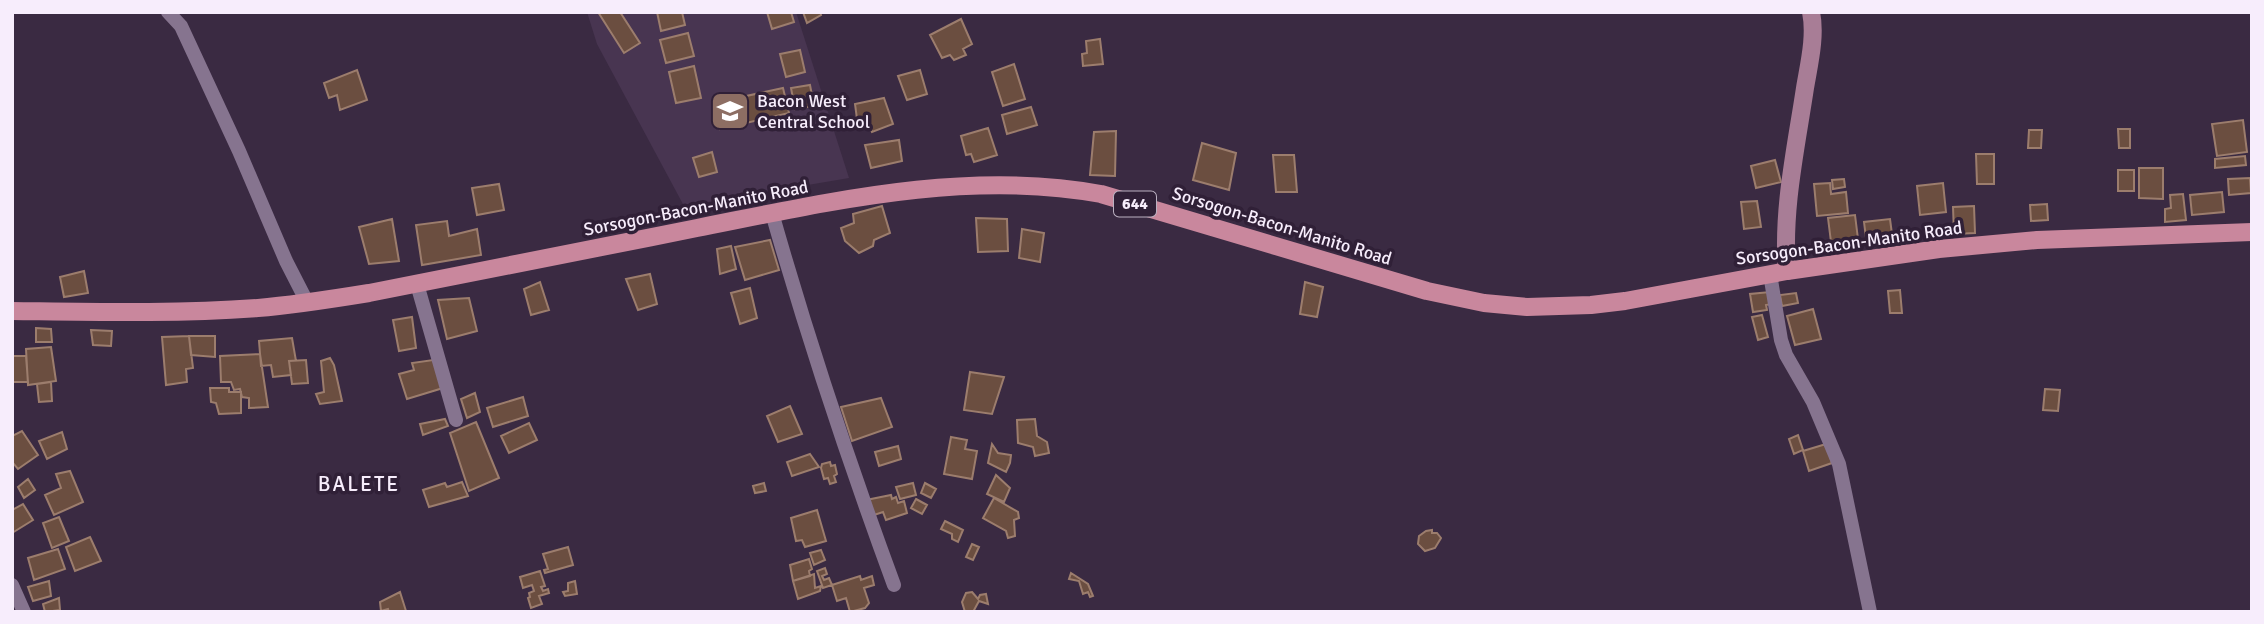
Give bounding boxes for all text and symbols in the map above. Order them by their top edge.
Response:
school or university icon: Bacon West Central School [709,90,751,132]
place label: Bacon West Central School [757,90,870,133]
street label: Sorsogon-Bacon-Manito Road [582,175,810,241]
street label: Sorsogon-Bacon-Manito Road [1170,182,1394,270]
road number: 644 [1114,192,1156,216]
street label: Sorsogon-Bacon-Manito Road [1734,216,1964,270]
district label: BALETE [318,471,400,497]

